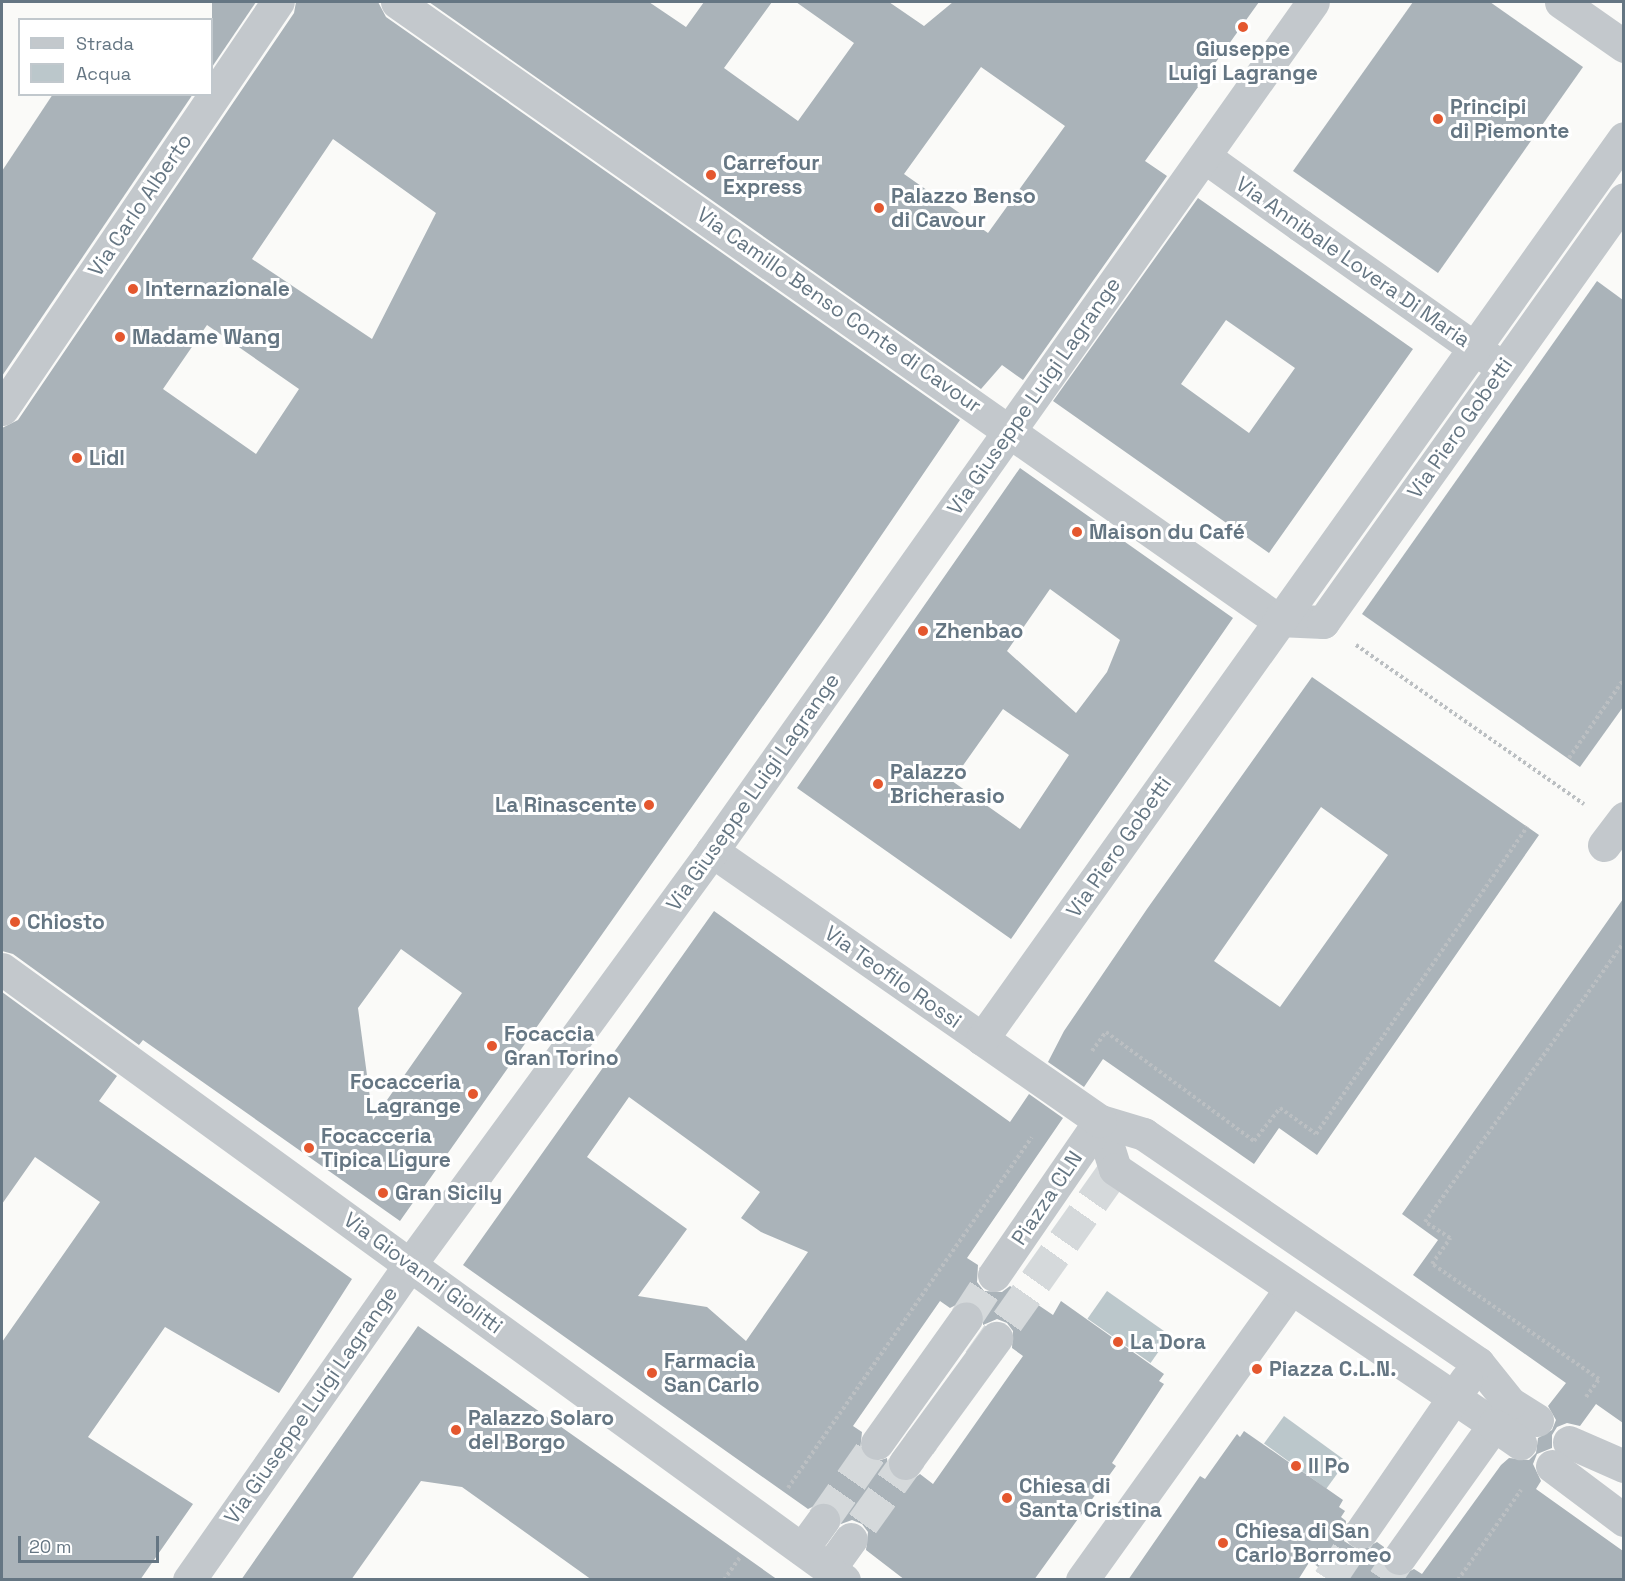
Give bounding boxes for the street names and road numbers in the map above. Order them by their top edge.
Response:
street label: Via Carlo Alberto [83,129,197,281]
street label: Via Annibale Lovera Di Maria [1231,171,1475,353]
street label: Via Camillo Benso Conte di Cavour [692,202,986,418]
street label: Via Giuseppe Luigi Lagrange [942,272,1126,520]
street label: Via Piero Gobetti [1402,353,1518,503]
street label: Via Giuseppe Luigi Lagrange [661,668,845,916]
street label: Via Piero Gobetti [1061,772,1177,922]
street label: Via Teofilo Rossi [820,920,966,1034]
street label: Piazza CLN [1006,1146,1088,1250]
street label: Via Giovanni Giolitti [339,1207,507,1339]
street label: Via Giuseppe Luigi Lagrange [219,1281,403,1529]

